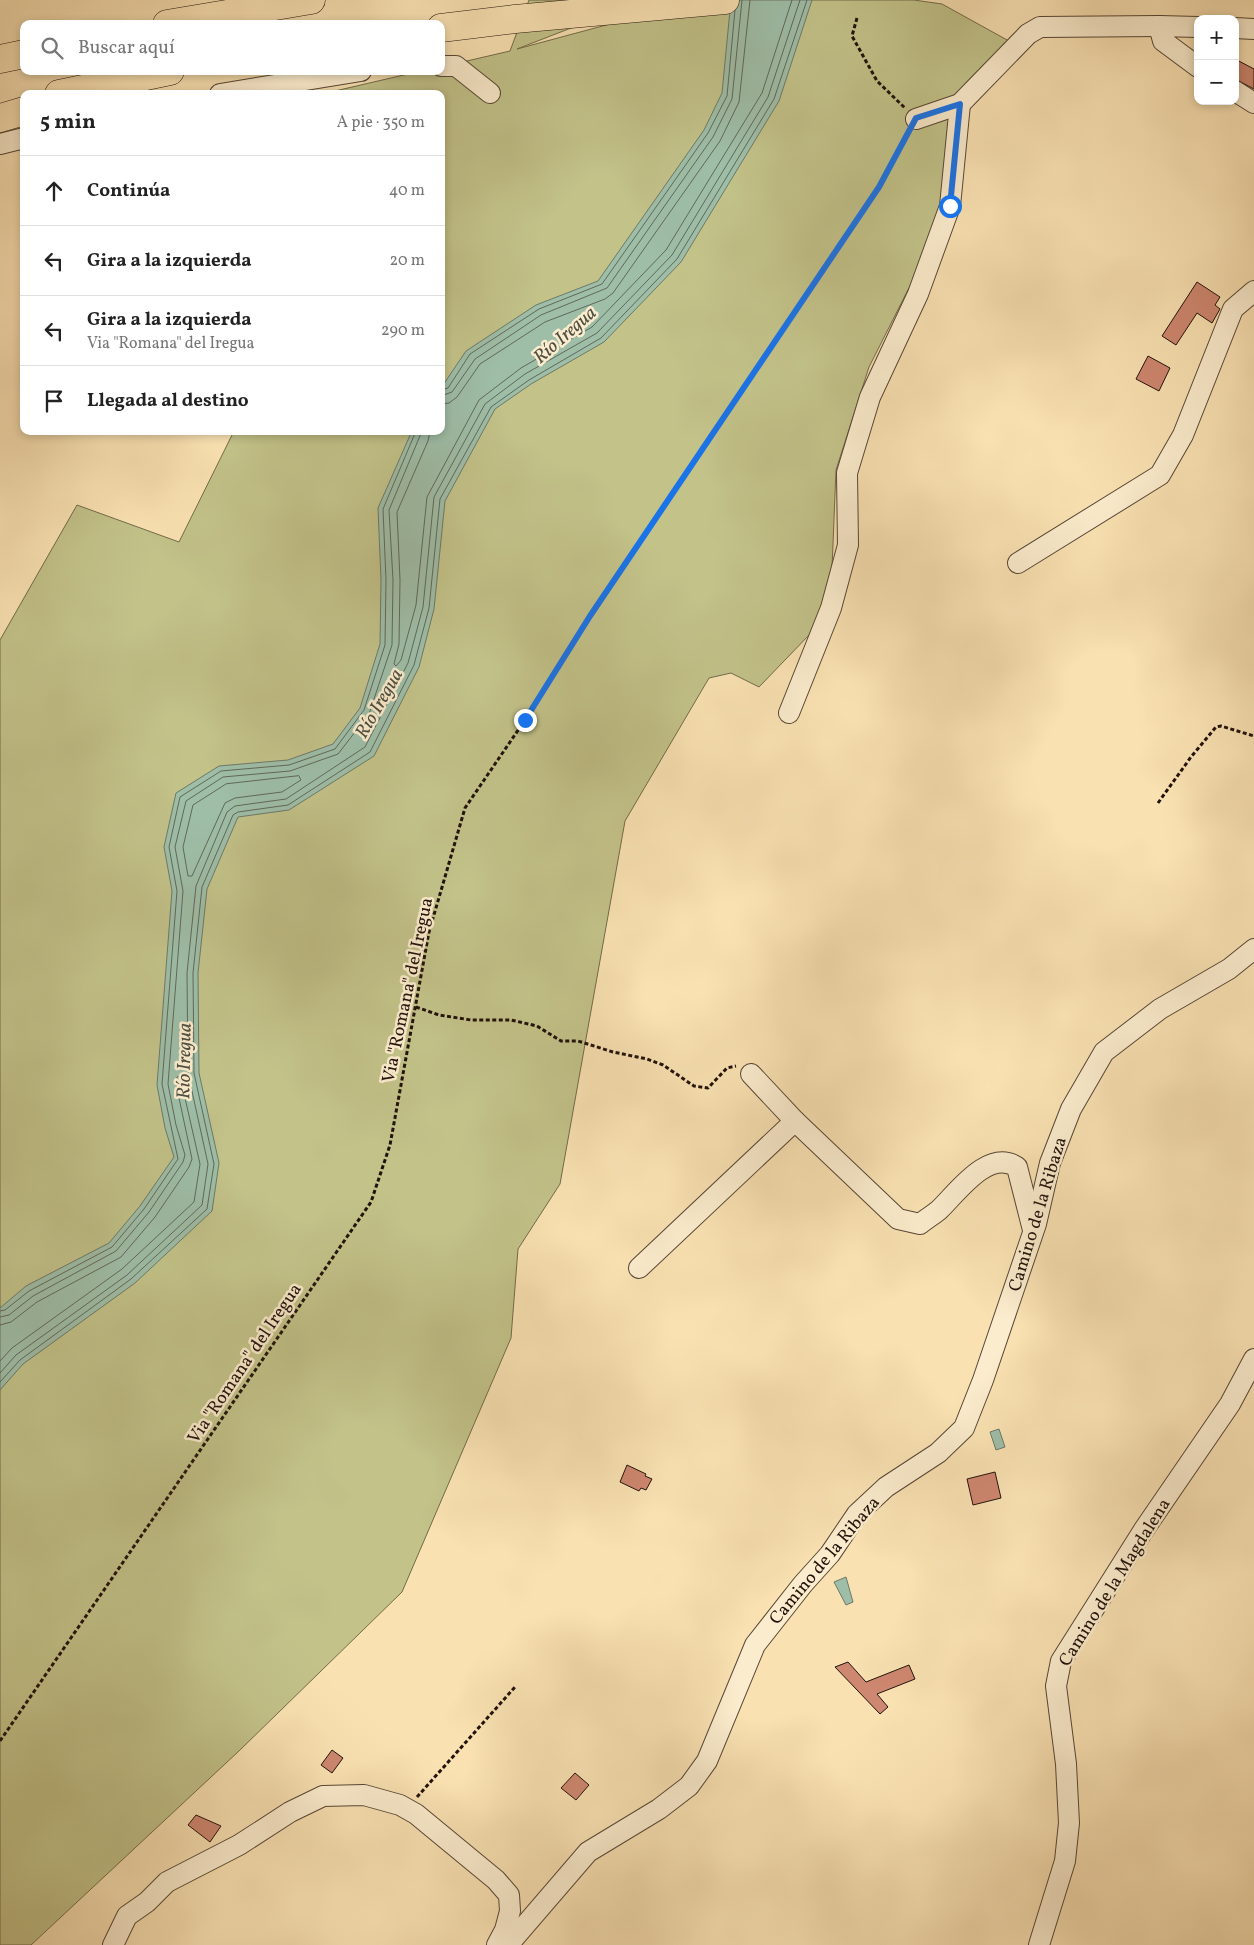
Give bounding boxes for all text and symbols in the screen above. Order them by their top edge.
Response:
map controls [1194,15,1239,105]
button: + [1194,15,1239,60]
search box [20,20,445,75]
icon: search [38,34,66,62]
text: Buscar aquí [78,35,175,61]
button: − [1194,60,1239,105]
text: 5 min [40,108,96,137]
text: A pie · 350 m [337,112,425,134]
icon: ahead [40,177,68,205]
text: Continúa [87,178,170,204]
text: 40 m [389,180,425,202]
route start [939,195,962,218]
icon: left [40,247,68,275]
text: Gira a la izquierda [87,248,252,274]
text: 20 m [390,250,425,272]
water label: Río Iregua [528,301,603,370]
text: Gira a la izquierda [87,307,252,333]
icon: left [40,317,68,345]
text: 290 m [381,320,425,342]
text: Via "Romana" del Iregua [87,333,255,355]
icon: arrive [40,387,68,415]
text: Llegada al destino [87,388,249,414]
water label: Río Iregua [349,665,410,743]
route end [514,709,537,732]
street label: Via "Romana" del Iregua [377,895,440,1085]
water label: Río Iregua [171,1023,199,1099]
street label: Camino de la Ribaza [1003,1134,1074,1295]
street label: Via "Romana" del Iregua [182,1279,308,1449]
street label: Camino de la Ribaza [764,1491,886,1631]
street label: Camino de la Magdalena [1053,1494,1177,1672]

